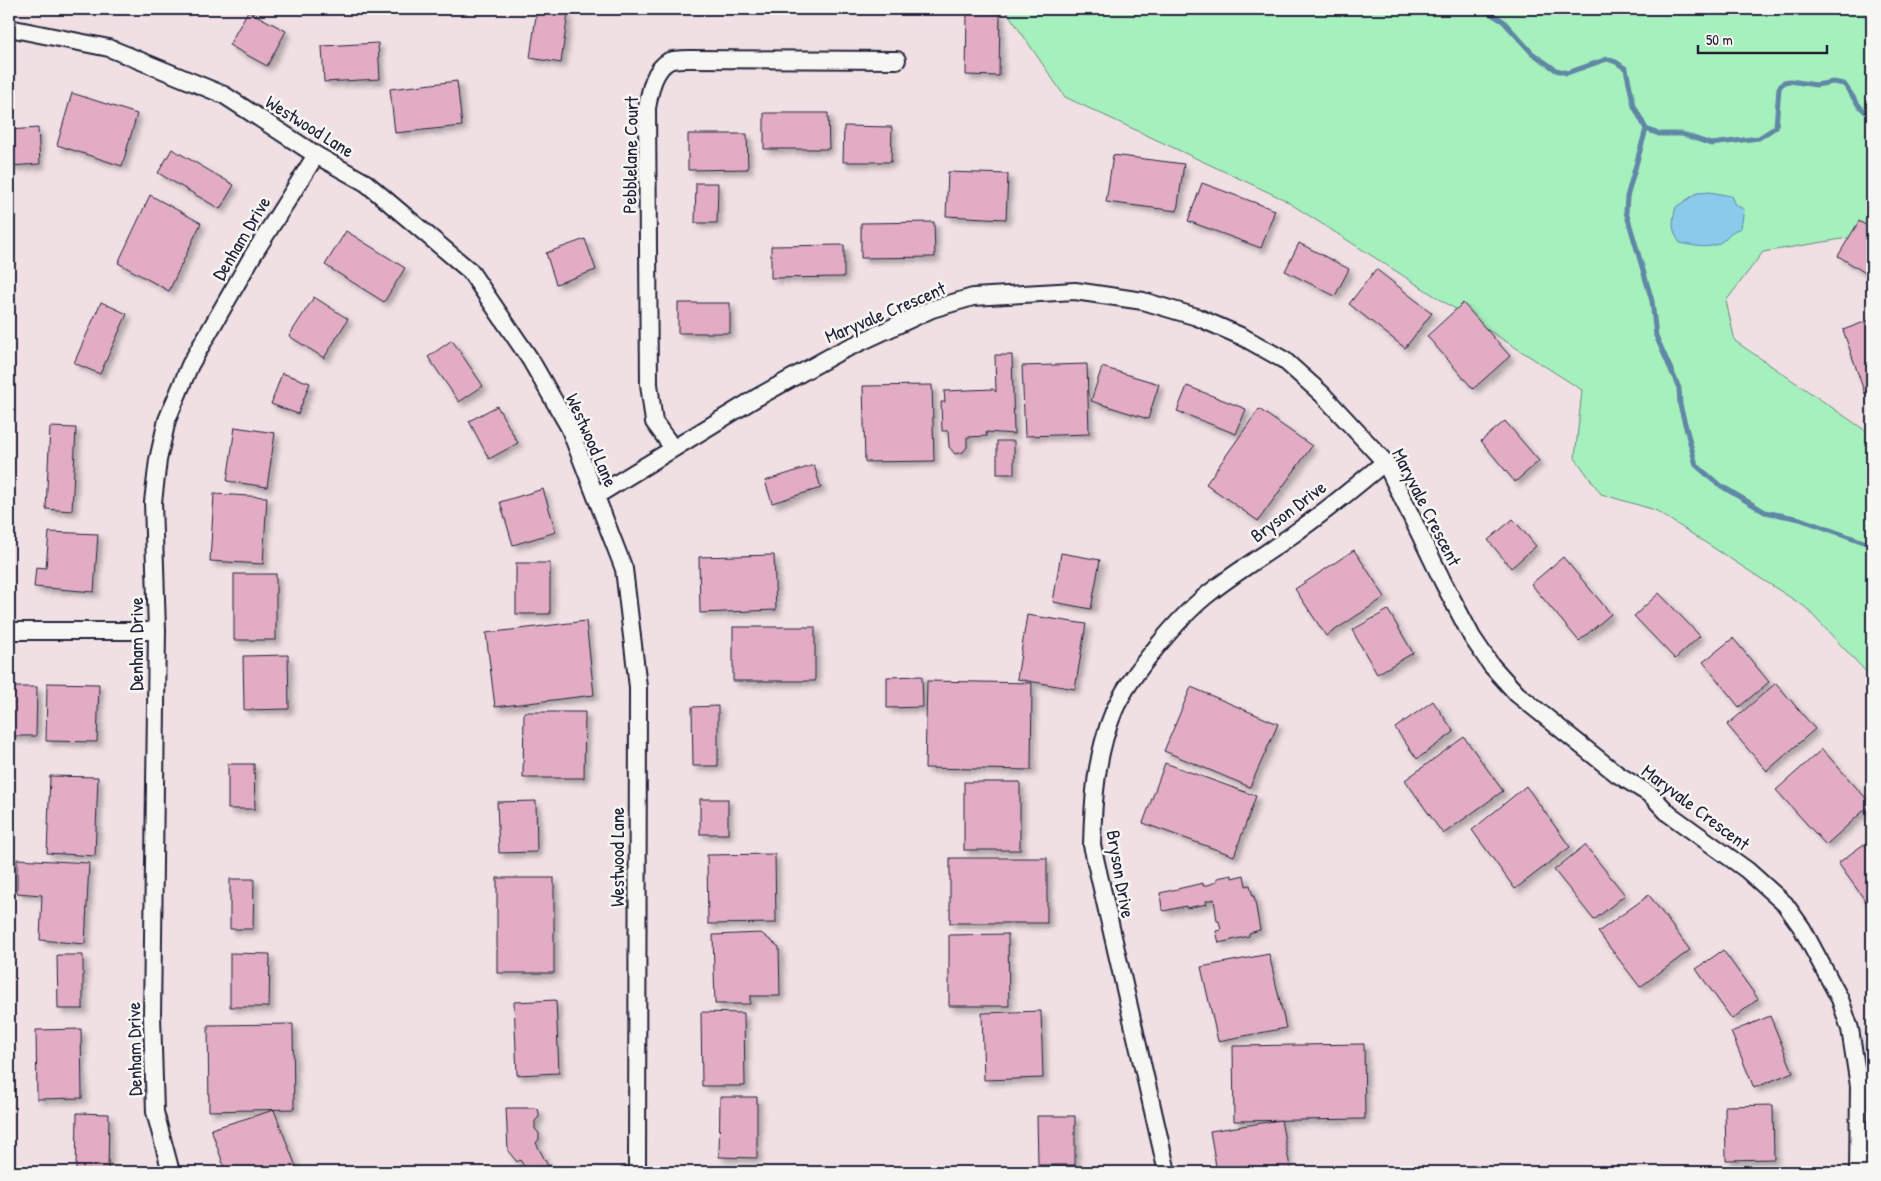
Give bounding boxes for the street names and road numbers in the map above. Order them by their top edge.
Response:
street label: Westwood Lane [261,89,360,164]
street label: Pebblelane Court [616,96,644,214]
street label: Denham Drive [206,191,276,285]
street label: Maryvale Crescent [821,275,950,349]
street label: Westwood Lane [560,389,624,491]
street label: Maryvale Crescent [1386,444,1468,571]
street label: Bryson Drive [1245,474,1332,548]
street label: Denham Drive [123,597,149,691]
street label: Maryvale Crescent [1637,758,1756,856]
street label: Westwood Lane [604,807,630,907]
street label: Bryson Drive [1100,828,1142,920]
street label: Denham Drive [120,1002,148,1096]

